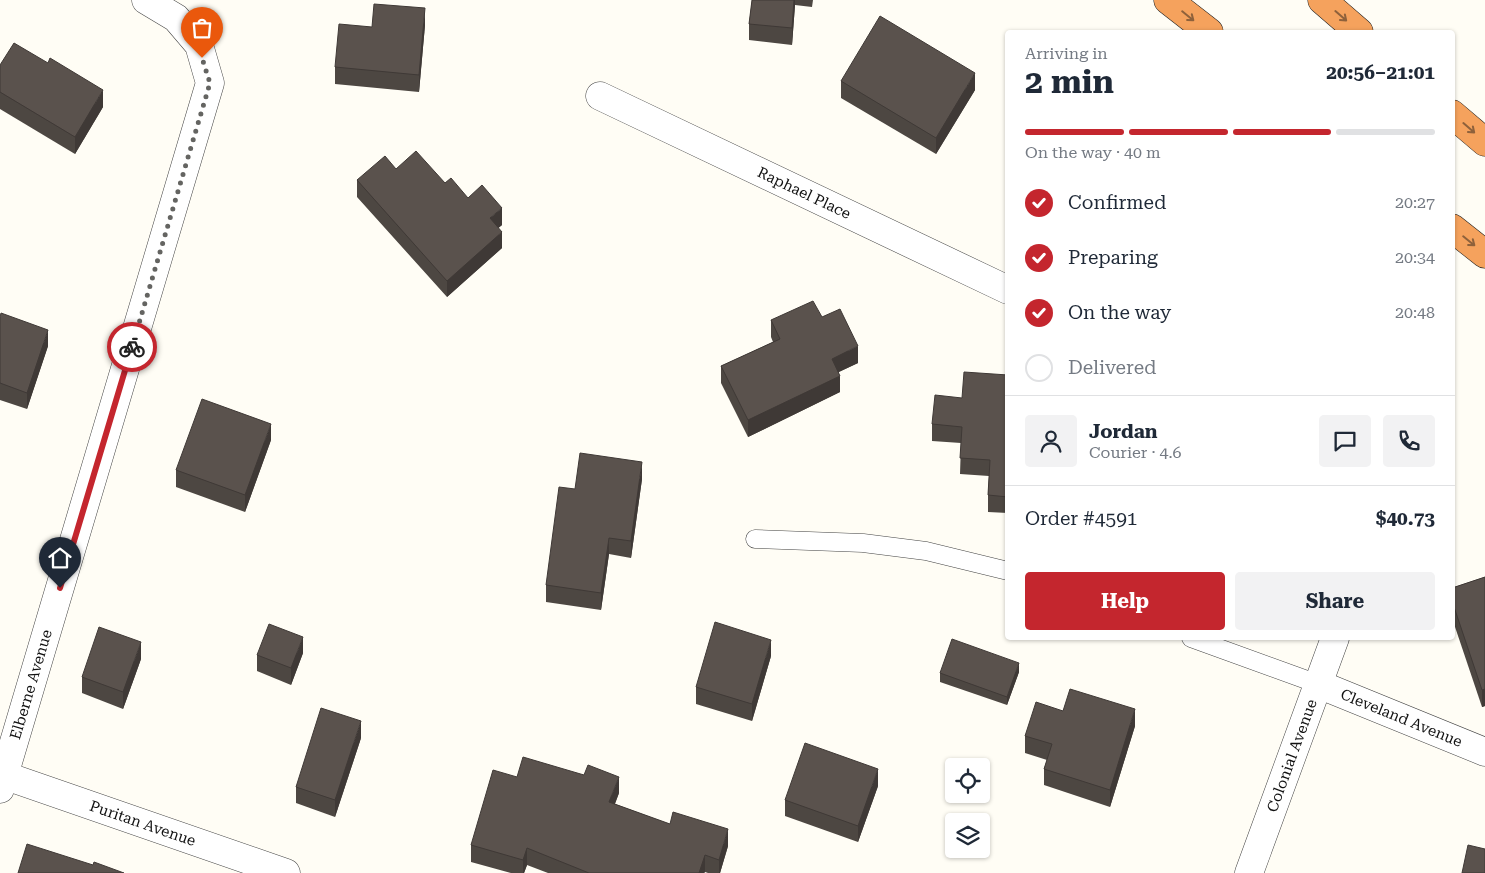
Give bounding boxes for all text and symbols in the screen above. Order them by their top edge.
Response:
pin [181,7,223,58]
one-way arrow [1182,11,1195,22]
one-way arrow [1334,11,1347,22]
icon: bag [188,14,216,42]
text: Arriving in [1025,44,1108,63]
text: 20:56–21:01 [1326,61,1435,84]
text: 2 min [1025,63,1114,101]
one-way arrow [1462,122,1475,133]
text: On the way · 40 m [1025,143,1161,162]
street label: Raphael Place [755,163,854,223]
icon: check [1025,189,1053,217]
text: Confirmed [1068,191,1166,214]
text: 20:27 [1395,193,1435,212]
one-way arrow [1462,235,1475,246]
icon: check [1025,244,1053,272]
text: Preparing [1068,246,1158,269]
text: 20:34 [1395,248,1435,267]
icon: check [1025,299,1053,327]
text: On the way [1068,301,1171,324]
text: 20:48 [1395,303,1435,322]
courier [107,322,157,372]
icon: bike [118,333,146,361]
text: Delivered [1068,356,1156,379]
button: person [1025,415,1077,467]
button: chat [1319,415,1371,467]
button: phone [1383,415,1435,467]
text: Jordan [1089,420,1158,443]
text: Courier · 4.6 [1089,443,1182,462]
text: Order #4591 [1025,507,1137,530]
text: $40.73 [1376,507,1435,530]
pin [39,537,81,588]
icon: home [46,544,74,572]
button: Help [1025,572,1225,630]
button: Share [1235,572,1435,630]
street label: Elberne Avenue [6,627,56,742]
street label: Cleveland Avenue [1338,685,1465,751]
street label: Colonial Avenue [1263,697,1321,815]
map controls [945,758,990,858]
button: locate [945,758,990,803]
street label: Puritan Avenue [87,797,198,850]
button: layers [945,813,990,858]

